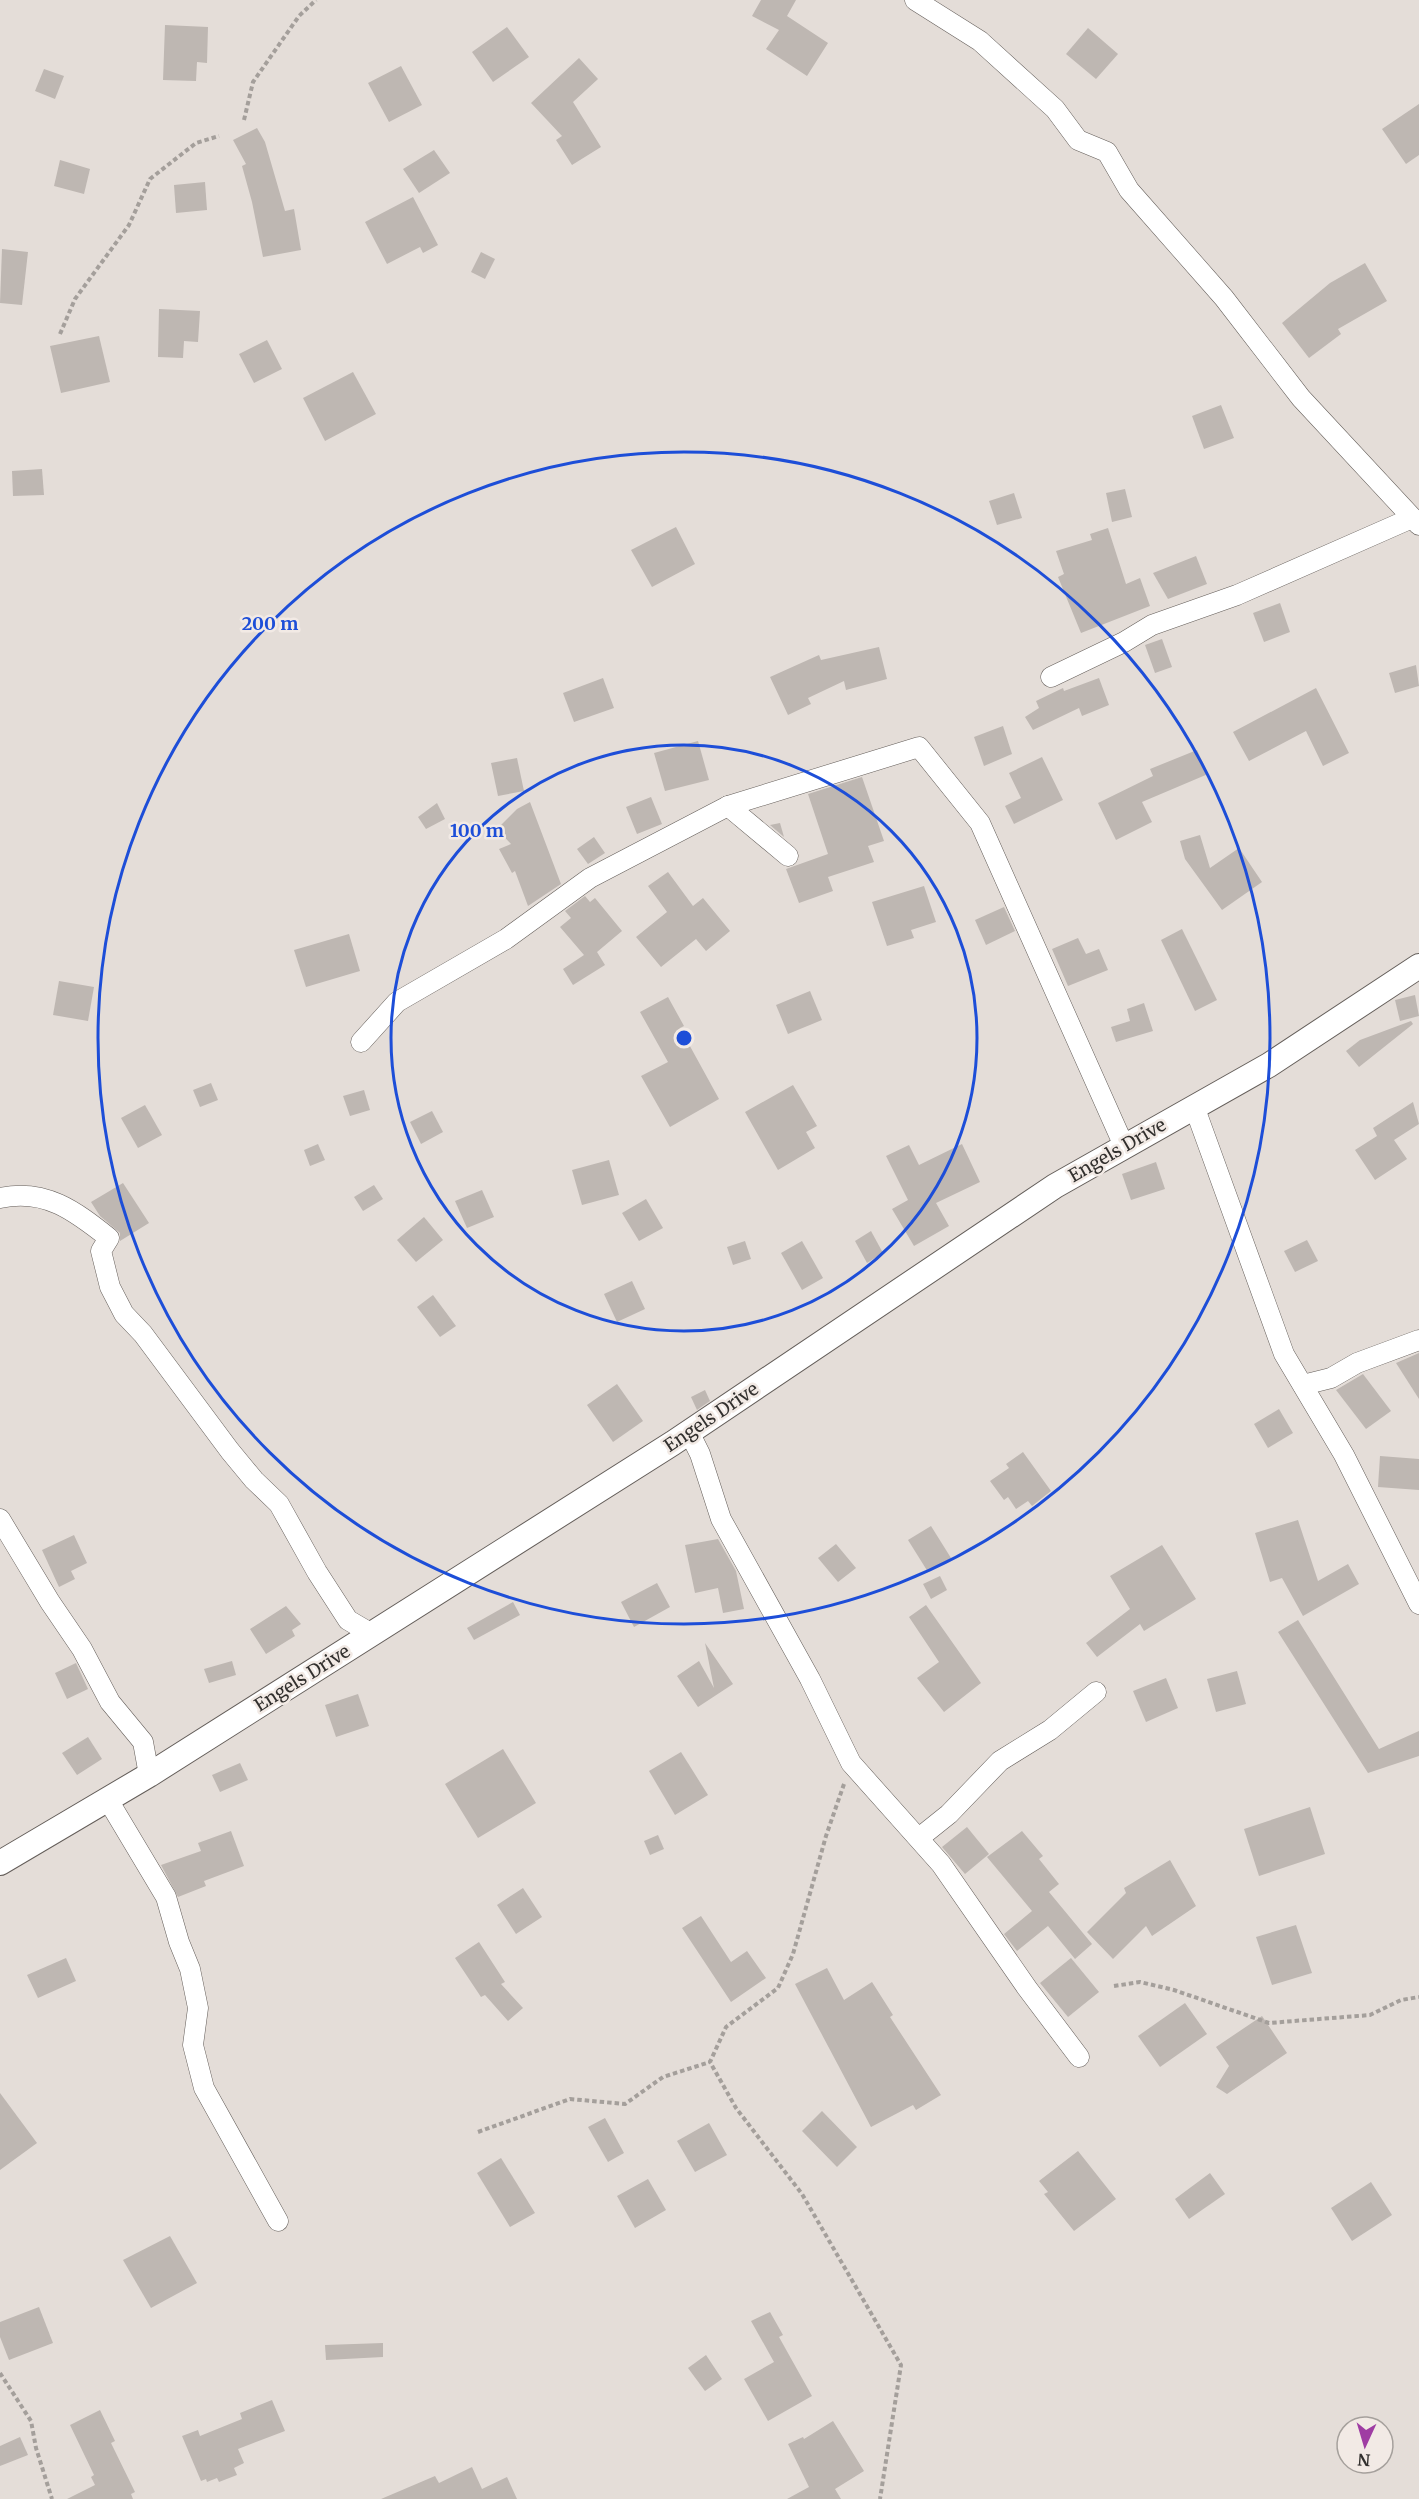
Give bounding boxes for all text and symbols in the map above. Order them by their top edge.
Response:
text: 200 m [242,612,298,635]
text: 100 m [450,819,504,842]
centre of rings [674,1028,694,1048]
street label: Engels Drive [1064,1113,1170,1187]
street label: Engels Drive [660,1377,762,1457]
street label: Engels Drive [250,1639,354,1717]
north arrow [1335,2415,1395,2475]
text: N [1357,2450,1371,2470]

